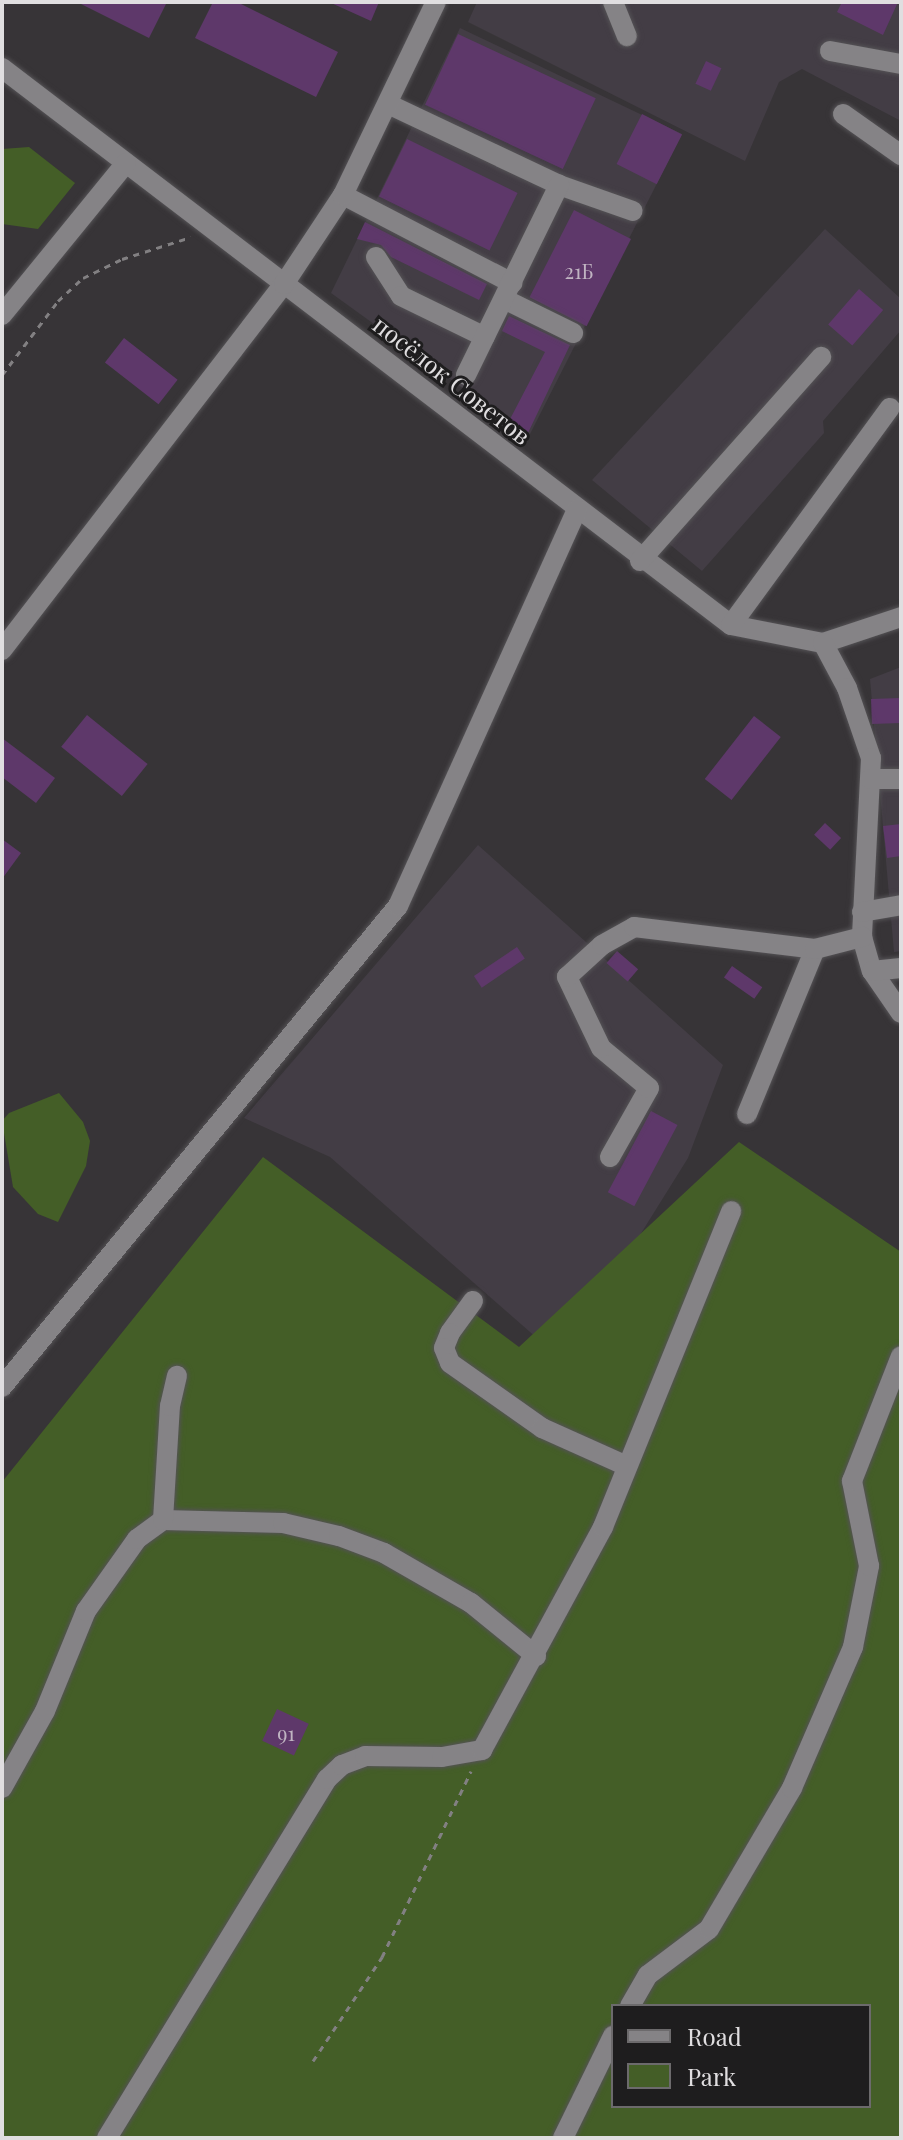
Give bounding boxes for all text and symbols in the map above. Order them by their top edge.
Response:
house number: 21Б [565,258,593,282]
street label: посёлок Советов [368,310,536,450]
house number: 91 [277,1720,295,1744]
legend [611,2004,871,2108]
text: Road [687,2020,742,2052]
text: Park [687,2060,736,2092]

